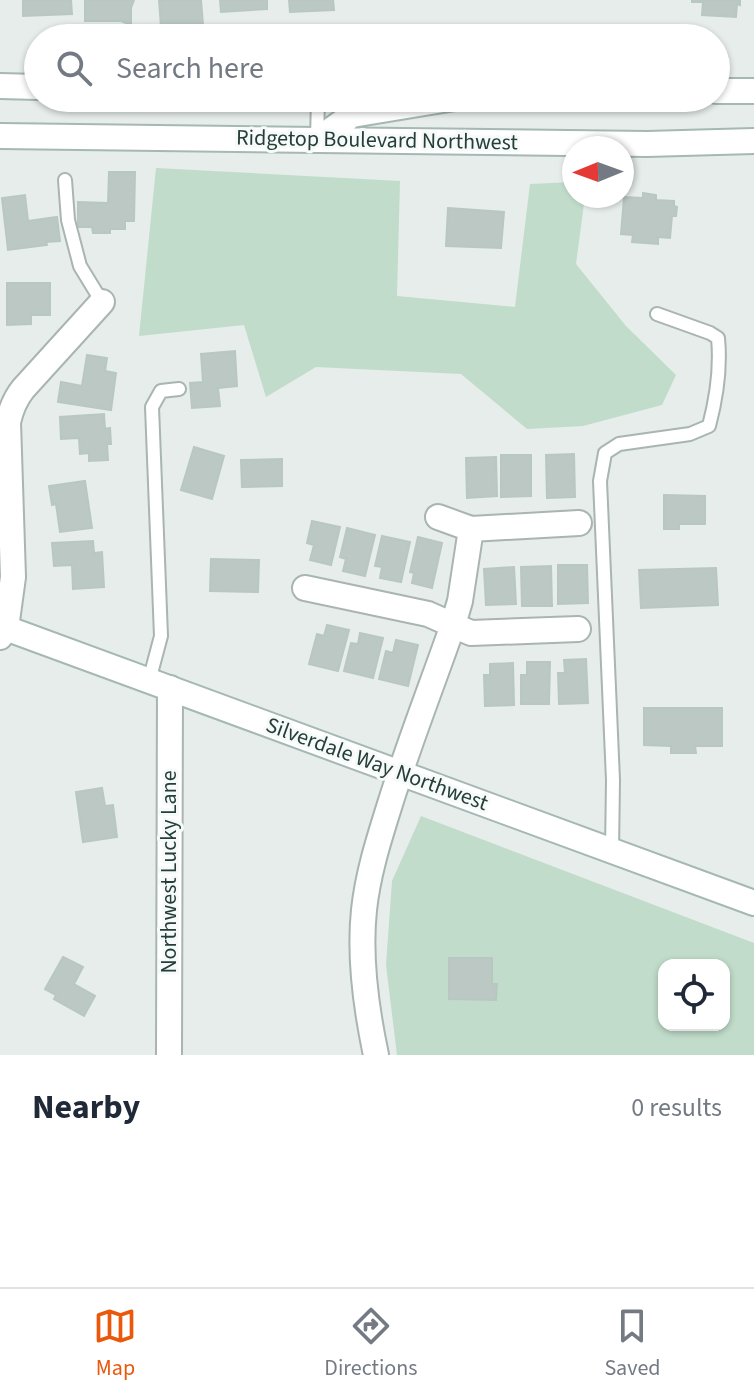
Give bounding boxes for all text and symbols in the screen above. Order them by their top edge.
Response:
search box [24,24,730,112]
icon: search [52,46,96,90]
text: Search here [116,47,264,90]
street label: Ridgetop Boulevard Northwest [236,122,519,158]
north arrow [562,136,634,208]
street label: Silverdale Way Northwest [261,709,493,819]
street label: Northwest Lucky Lane [153,770,185,974]
map controls [658,959,730,1031]
button: locate [658,959,730,1031]
text: Nearby [32,1083,140,1132]
text: 0 results [631,1089,722,1126]
tab: Map [93,1304,137,1384]
tab: Directions [324,1304,417,1384]
tab: Saved [604,1304,661,1384]

